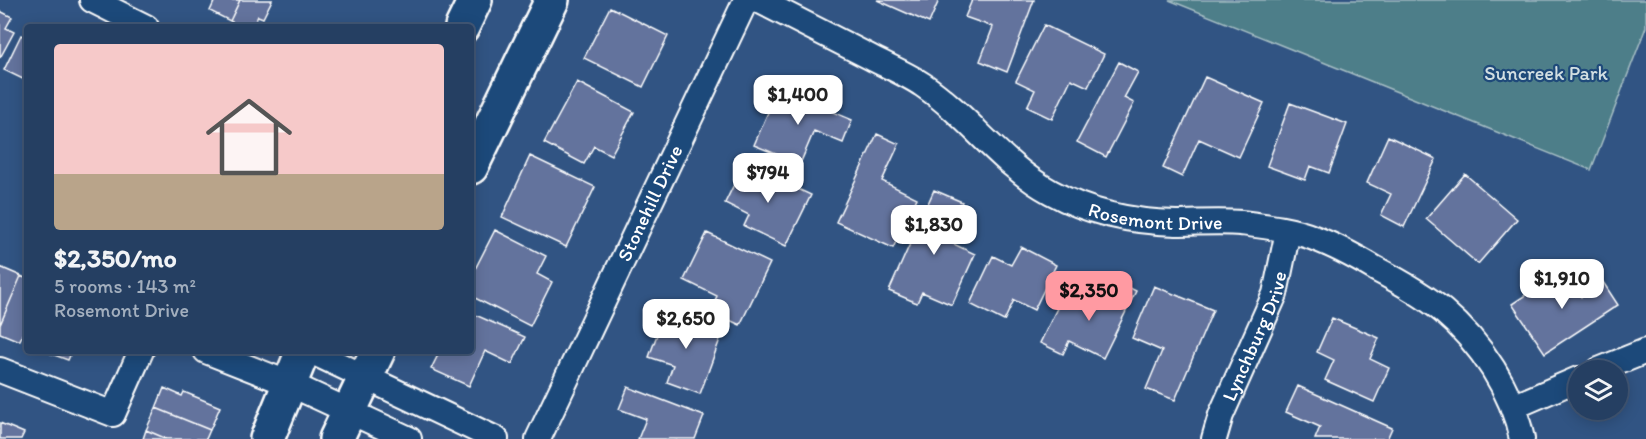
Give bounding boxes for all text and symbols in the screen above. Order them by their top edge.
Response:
park label: Suncreek Park [1484,61,1609,85]
pin: $1,400 [749,75,847,126]
text: $1,400 [768,82,828,106]
icon: home [195,83,303,191]
street label: Stonehill Drive [612,141,688,265]
pin: $794 [732,153,804,204]
text: $794 [747,160,789,184]
street label: Rosemont Drive [1086,197,1223,235]
pin: $1,830 [885,205,983,256]
text: $1,830 [905,212,963,236]
text: $2,350/mo [54,242,177,274]
pin: $1,910 [1513,259,1611,310]
text: $1,910 [1534,266,1590,290]
street label: Lynchburg Drive [1217,269,1291,405]
pin: $2,350 [1040,271,1138,322]
text: 5 rooms · 143 m² [54,274,196,298]
text: $2,350 [1059,278,1119,302]
text: Rosemont Drive [54,298,189,322]
pin: $2,650 [637,299,735,350]
text: $2,650 [657,306,715,330]
map controls [1568,360,1628,420]
button: layers [1568,360,1628,420]

